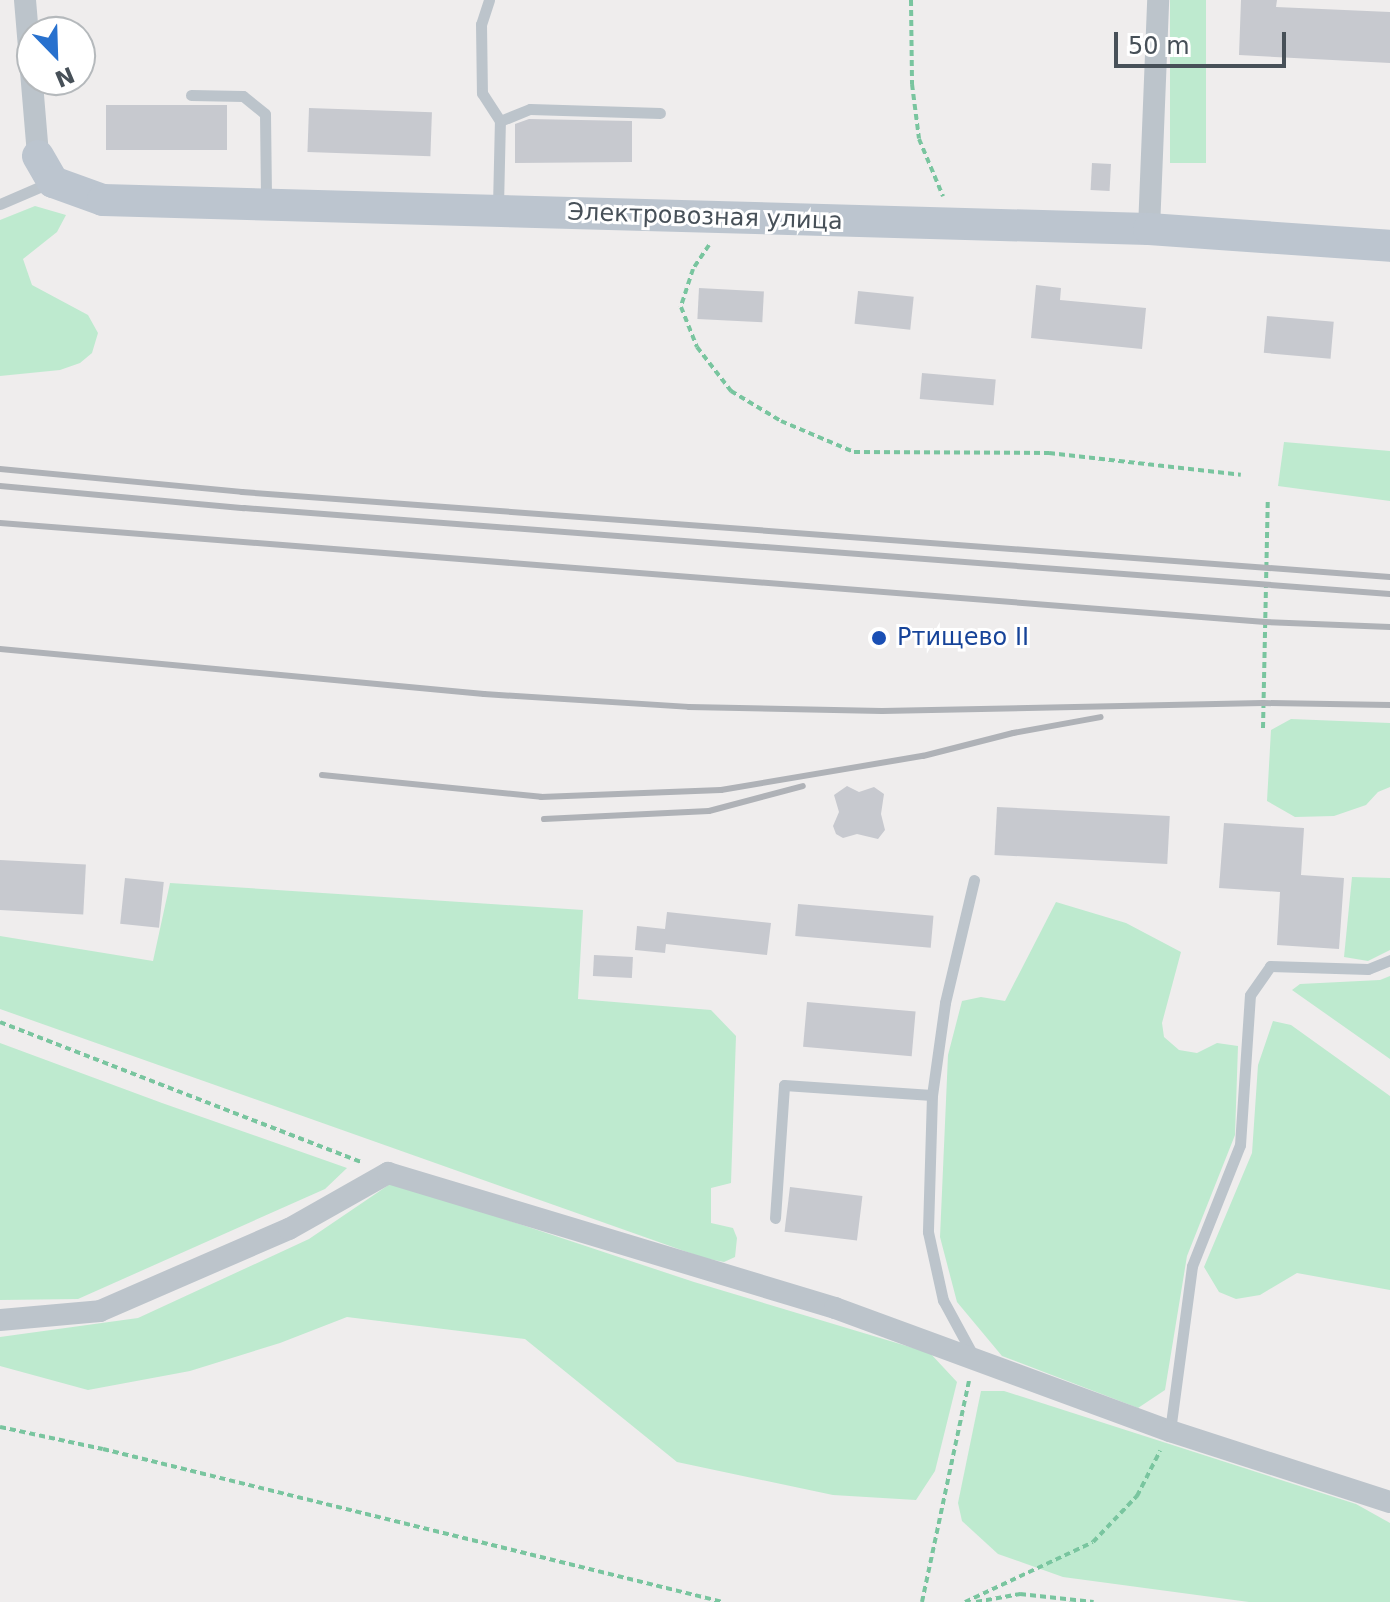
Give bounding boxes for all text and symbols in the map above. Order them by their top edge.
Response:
north arrow [16,16,96,96]
scale bar [1118,16,1290,66]
text: 50 m [1128,32,1190,60]
text: N [51,62,78,92]
street label: Электровозная улица [567,198,843,236]
place label: Ртищево II [897,624,1029,652]
marker: Ртищево II [868,627,890,649]

